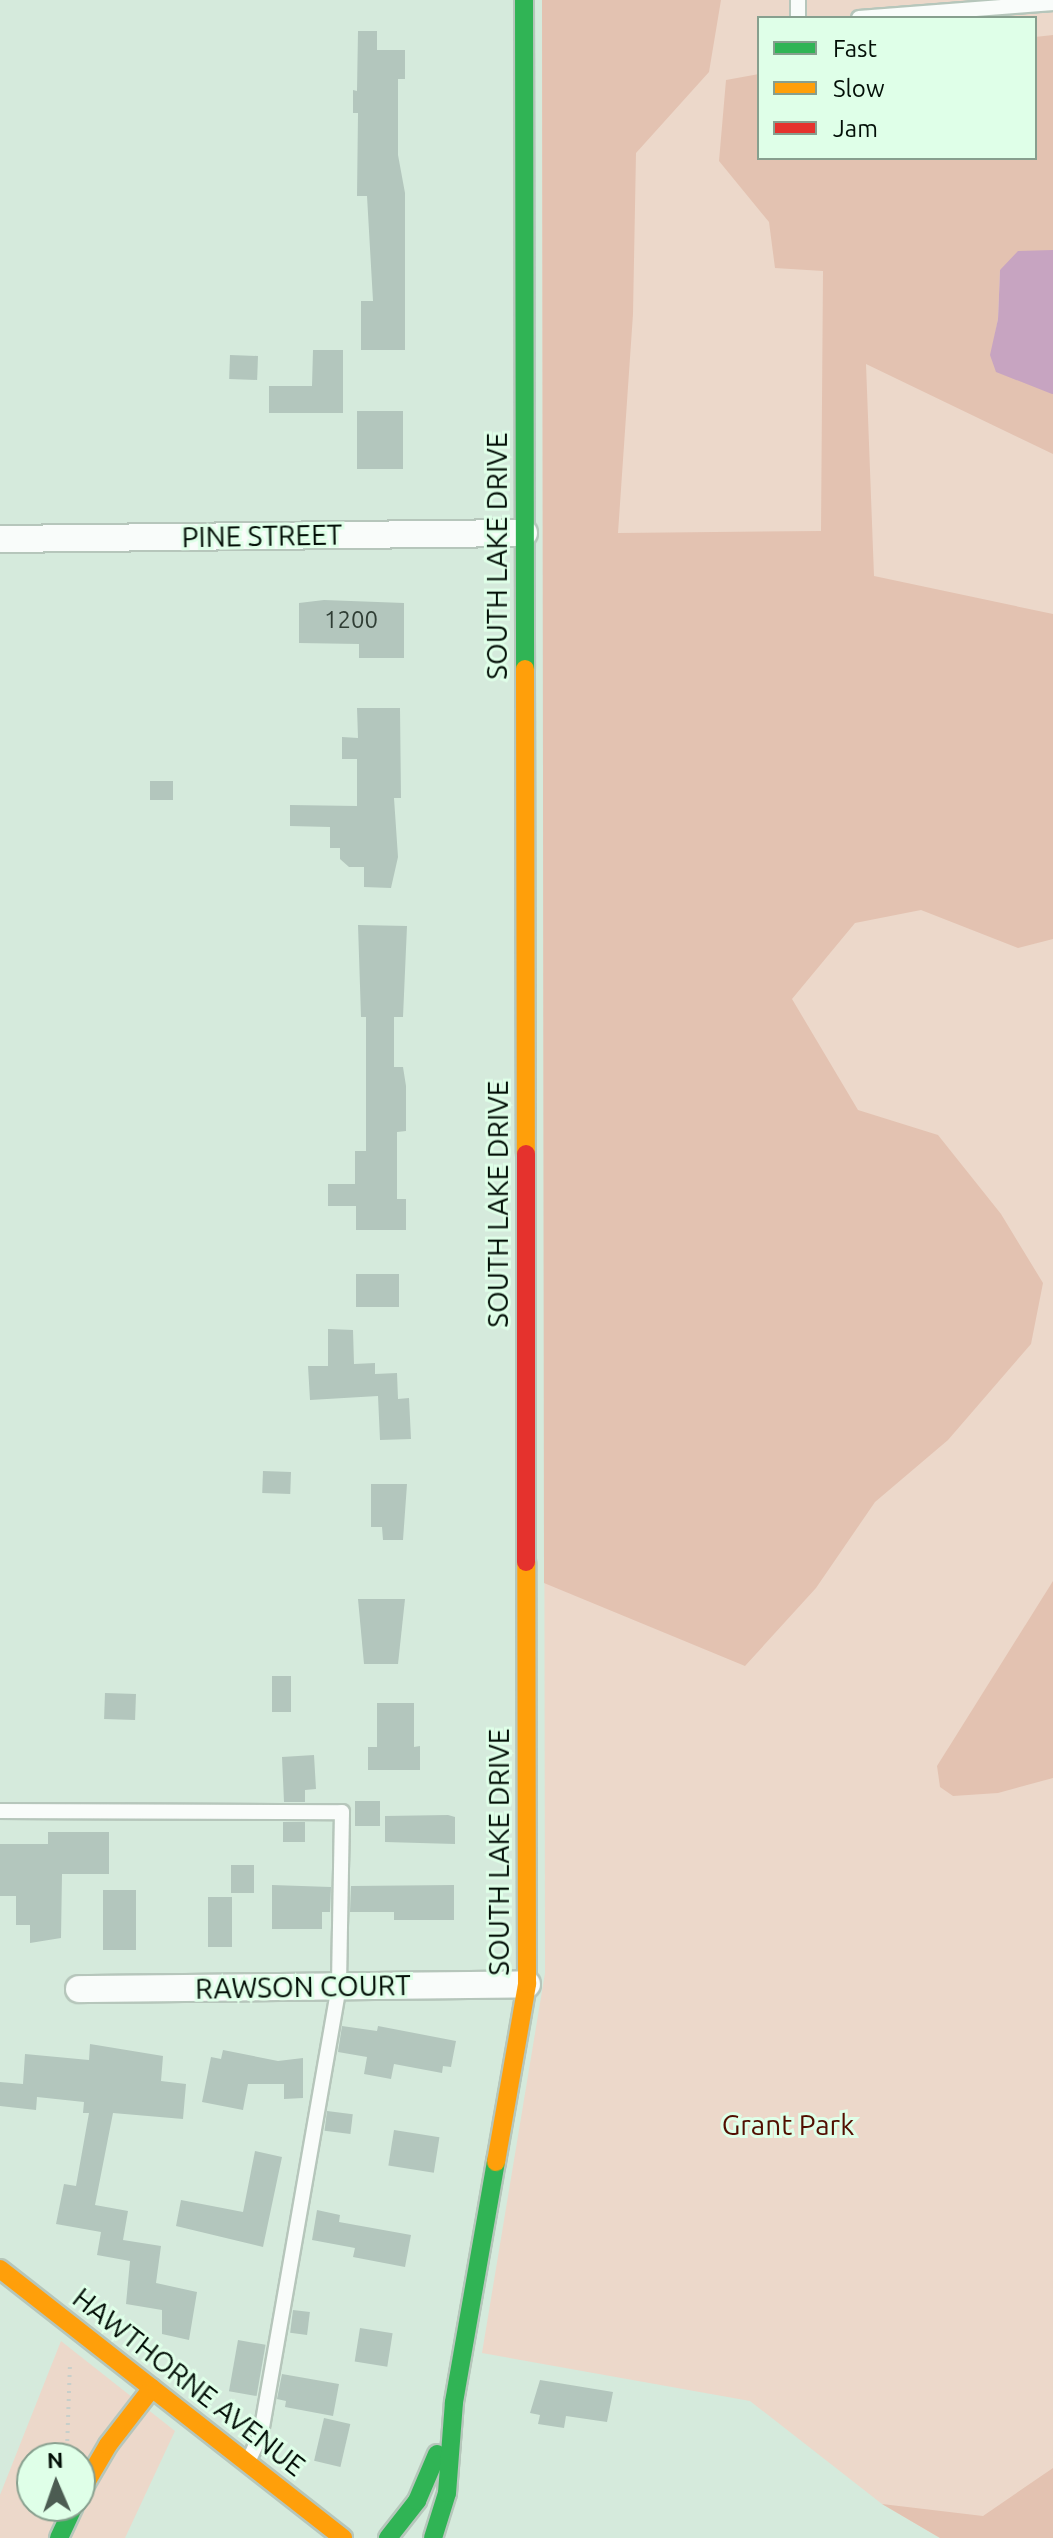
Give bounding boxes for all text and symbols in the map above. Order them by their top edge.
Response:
legend [757,16,1037,160]
text: Fast [833,35,877,62]
text: Slow [833,75,885,102]
text: Jam [833,115,878,142]
street label: SOUTH LAKE DRIVE [480,432,514,680]
street label: PINE STREET [181,518,343,554]
house number: 1200 [324,606,378,634]
street label: SOUTH LAKE DRIVE [481,1080,515,1328]
street label: SOUTH LAKE DRIVE [482,1728,516,1976]
street label: RAWSON COURT [195,1968,411,2006]
park label: Grant Park [722,2108,854,2142]
street label: HAWTHORNE AVENUE [66,2281,312,2483]
north arrow [16,2442,96,2522]
text: N [47,2447,64,2472]

